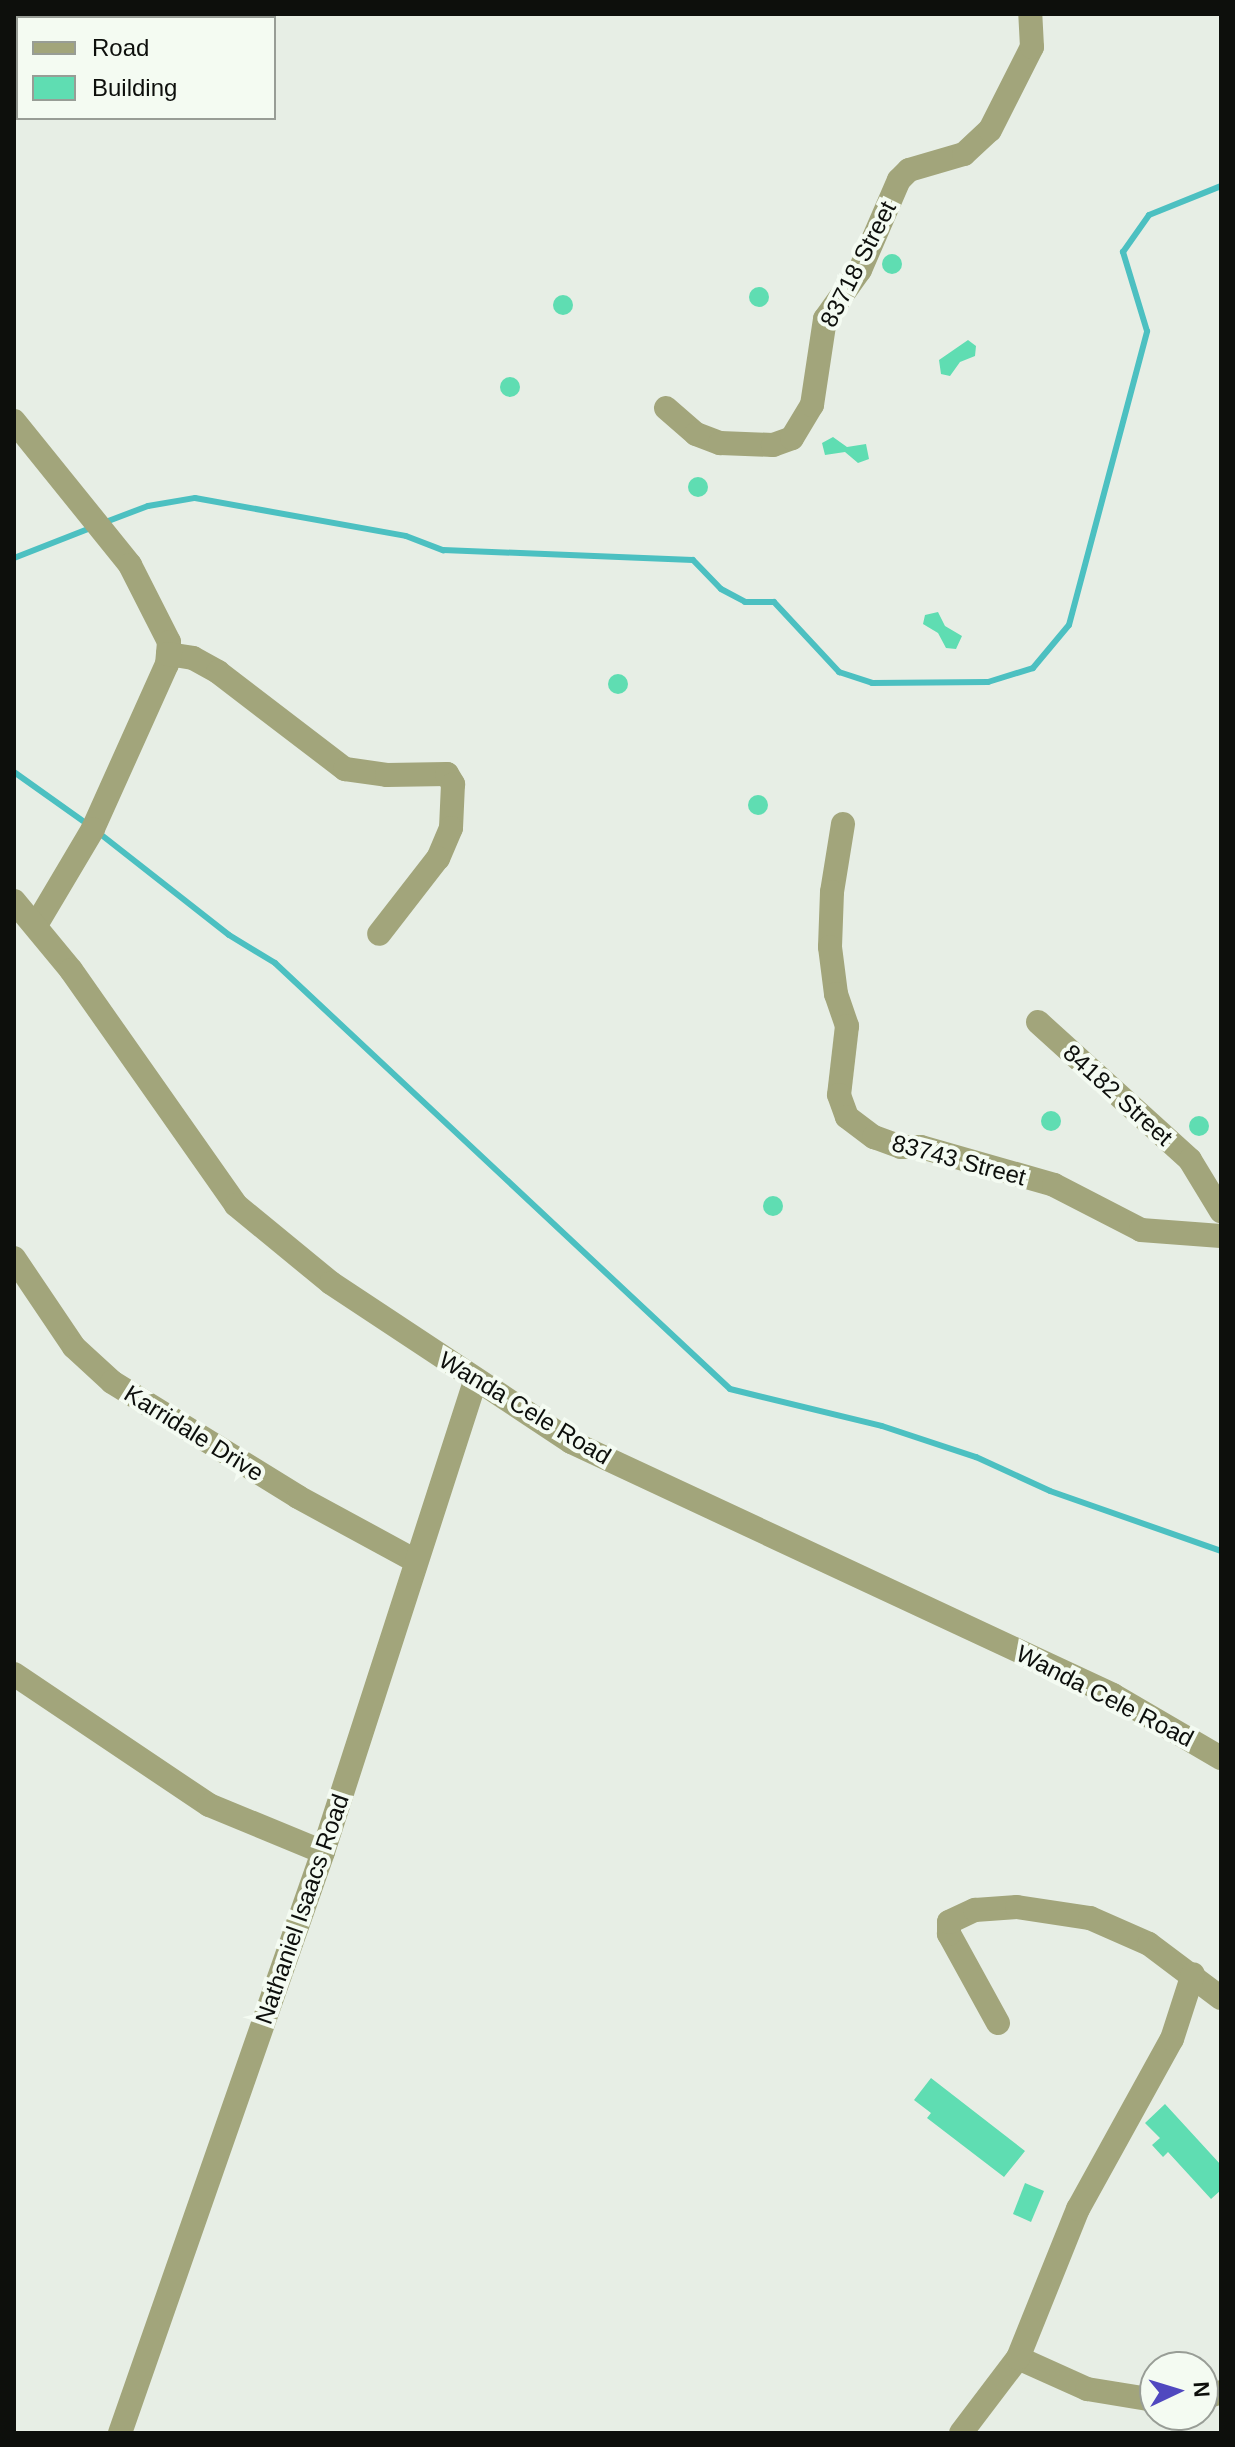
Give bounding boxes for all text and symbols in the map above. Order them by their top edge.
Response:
legend [16,16,276,120]
text: Road [92,34,149,61]
text: Building [92,74,177,101]
street label: 83718 Street [814,196,902,332]
street label: 84182 Street [1057,1038,1179,1152]
street label: 83743 Street [889,1128,1029,1192]
street label: Wanda Cele Road [434,1345,616,1471]
street label: Karridale Drive [119,1379,269,1487]
street label: Wanda Cele Road [1011,1639,1199,1753]
street label: Nathaniel Isaacs Road [249,1790,355,2028]
north arrow [1139,2351,1219,2431]
text: N [1188,2381,1214,2398]

